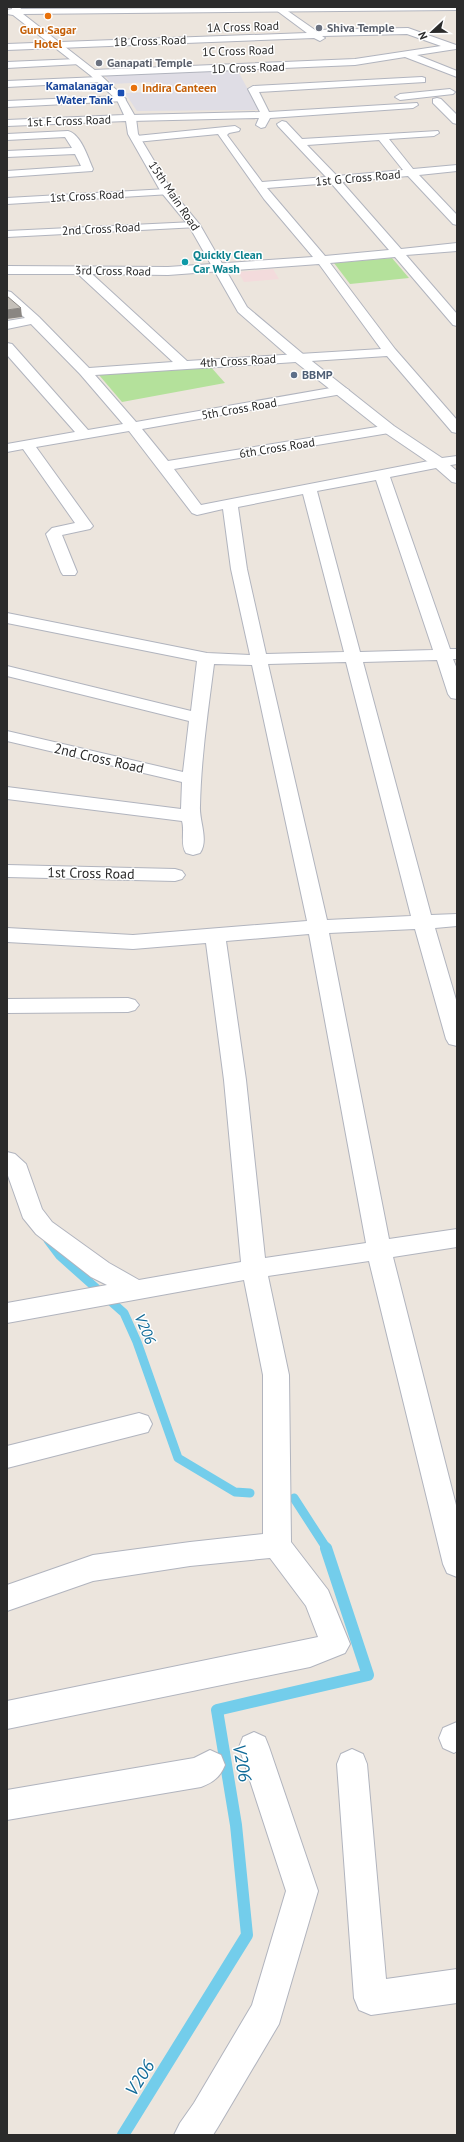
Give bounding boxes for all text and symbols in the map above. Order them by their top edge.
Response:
marker: Guru Sagar Hotel [43,11,53,21]
north arrow [412,12,452,52]
street label: 1A Cross Road [207,18,279,35]
place label: Shiva Temple [327,20,395,35]
place label: Guru Sagar Hotel [20,22,77,51]
marker: Shiva Temple [314,23,324,33]
text: N [415,30,431,42]
street label: 1B Cross Road [113,32,187,49]
street label: 1C Cross Road [202,42,274,59]
place label: Ganapati Temple [107,55,192,70]
marker: Ganapati Temple [94,58,104,68]
street label: 1D Cross Road [211,59,285,76]
place label: Kamalanagar Water Tank [46,78,114,107]
place label: Indira Canteen [142,80,217,95]
marker: Indira Canteen [129,83,139,93]
marker: Kamalanagar Water Tank [116,88,126,98]
street label: 1st F Cross Road [27,112,111,129]
street label: 15th Main Road [146,158,203,233]
street label: 1st G Cross Road [315,166,401,189]
street label: 1st Cross Road [49,186,125,205]
street label: 2nd Cross Road [61,219,141,238]
place label: Quickly Clean Car Wash [193,247,262,276]
marker: Quickly Clean Car Wash [180,257,190,267]
street label: 3rd Cross Road [75,262,151,279]
street label: 4th Cross Road [200,351,276,370]
place label: BBMP [302,367,333,382]
marker: BBMP [289,370,299,380]
street label: 5th Cross Road [200,395,278,423]
street label: 6th Cross Road [238,434,316,461]
street label: 2nd Cross Road [52,739,146,777]
street label: 1st Cross Road [47,863,135,883]
water label: V206 [131,1311,160,1347]
water label: V206 [228,1742,257,1784]
water label: V206 [120,2056,159,2100]

